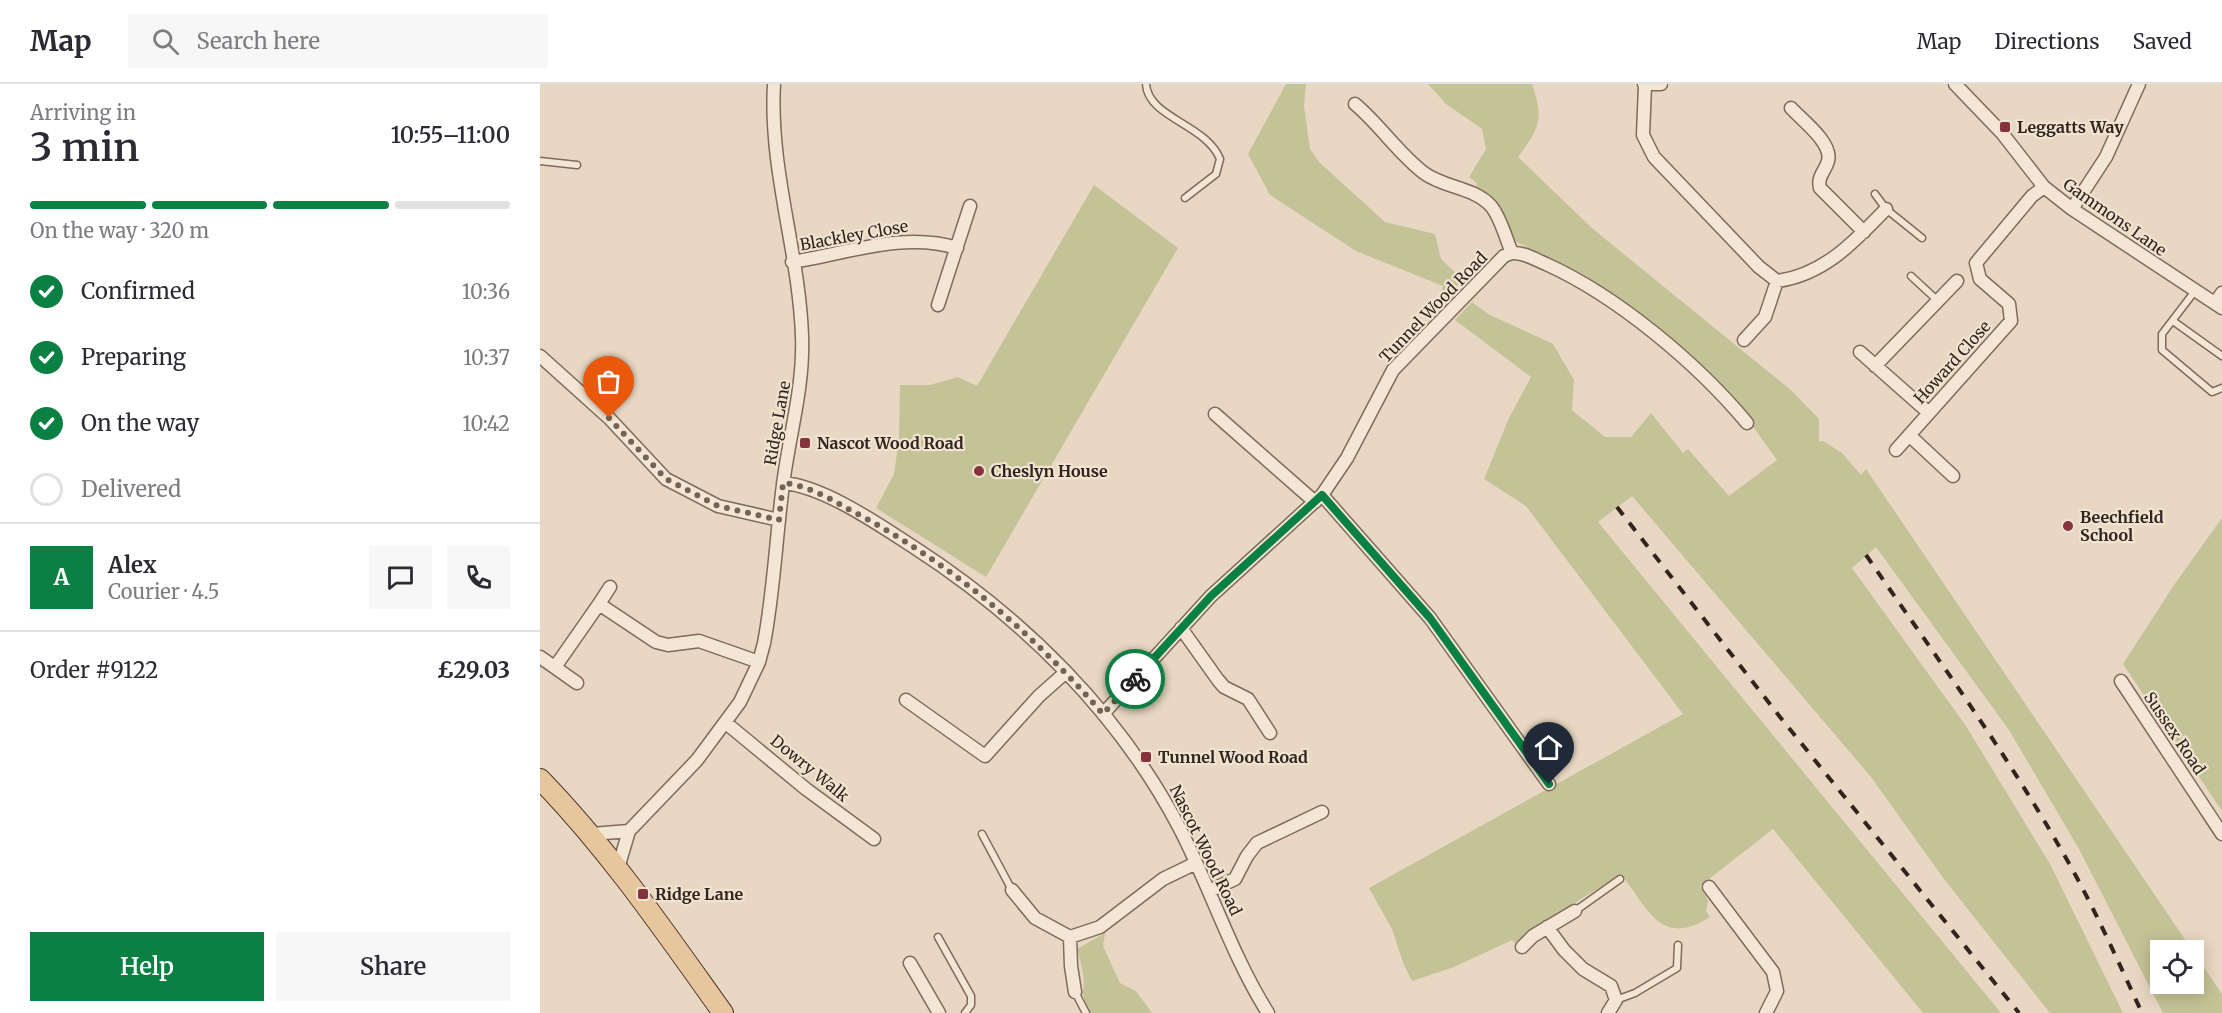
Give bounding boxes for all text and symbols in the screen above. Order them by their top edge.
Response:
search box [128,14,548,68]
text: Map [30,23,92,59]
icon: search [149,25,182,58]
text: Search here [197,27,320,55]
text: Map [1917,28,1961,55]
text: Directions [1994,28,2099,55]
text: Saved [2132,28,2192,55]
text: Arriving in [30,100,136,125]
place label: Leggatts Way [2017,117,2124,137]
marker: Leggatts Way [1998,120,2012,134]
text: 10:55–11:00 [391,121,510,149]
text: 3 min [30,123,139,172]
street label: Gammons Lane [2060,174,2170,260]
street label: Blackley Close [798,216,910,254]
text: On the way · 320 m [30,218,209,243]
street label: Tunnel Wood Road [1375,247,1491,367]
icon: check [30,275,63,308]
text: Confirmed [81,277,195,305]
text: 10:36 [462,279,510,304]
street label: Howard Close [1909,316,1995,408]
icon: check [30,341,63,374]
text: Preparing [81,343,186,371]
text: 10:37 [463,345,510,370]
pin [583,356,634,418]
icon: bag [592,365,625,398]
street label: Ridge Lane [760,379,794,467]
icon: check [30,407,63,440]
text: On the way [81,409,199,437]
text: 10:42 [462,411,510,436]
place label: Nascot Wood Road [817,433,964,453]
marker: Nascot Wood Road [798,436,812,450]
place label: Cheslyn House [991,461,1108,481]
marker: Cheslyn House [972,464,986,478]
text: Delivered [81,475,181,503]
place label: Beechfield School [2080,507,2164,545]
marker: Beechfield School [2061,519,2075,533]
button: chat [369,546,432,609]
button: phone [447,546,510,609]
text: Alex [108,551,157,579]
text: A [54,563,69,591]
text: Courier · 4.5 [108,579,220,604]
courier [1105,649,1165,709]
text: Order #9122 [30,656,158,684]
text: £29.03 [437,656,510,684]
icon: bike [1119,663,1152,696]
street label: Sussex Road [2140,688,2210,778]
pin [1523,722,1574,784]
street label: Dowry Walk [767,730,854,806]
icon: home [1532,731,1565,764]
place label: Tunnel Wood Road [1158,747,1308,767]
marker: Tunnel Wood Road [1139,750,1153,764]
street label: Nascot Wood Road [1166,781,1246,919]
place label: Ridge Lane [655,884,744,904]
marker: Ridge Lane [636,887,650,901]
button: Help [30,932,264,1001]
button: Share [276,932,510,1001]
map controls [2150,940,2204,994]
button: locate [2150,940,2204,994]

